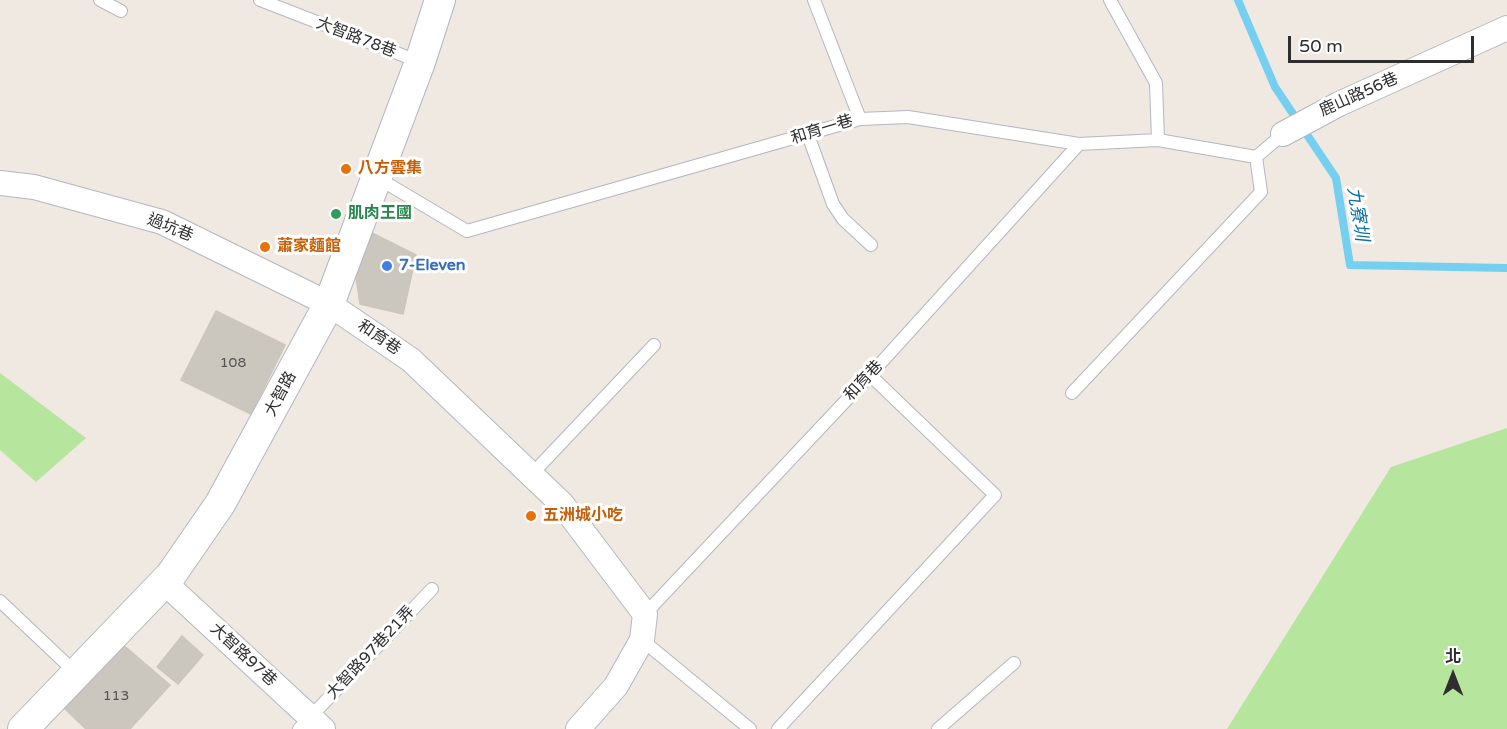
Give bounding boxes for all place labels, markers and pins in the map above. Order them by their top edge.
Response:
place label: 八方雲集 [358,159,422,179]
marker: 八方雲集 [339,162,353,176]
place label: 肌肉王國 [348,204,412,224]
marker: 肌肉王國 [329,207,343,221]
place label: 蕭家麵館 [277,237,341,257]
marker: 蕭家麵館 [258,240,272,254]
place label: 7-Eleven [399,256,466,276]
marker: 7-Eleven [380,259,394,273]
place label: 五洲城小吃 [543,506,623,526]
marker: 五洲城小吃 [524,509,538,523]

